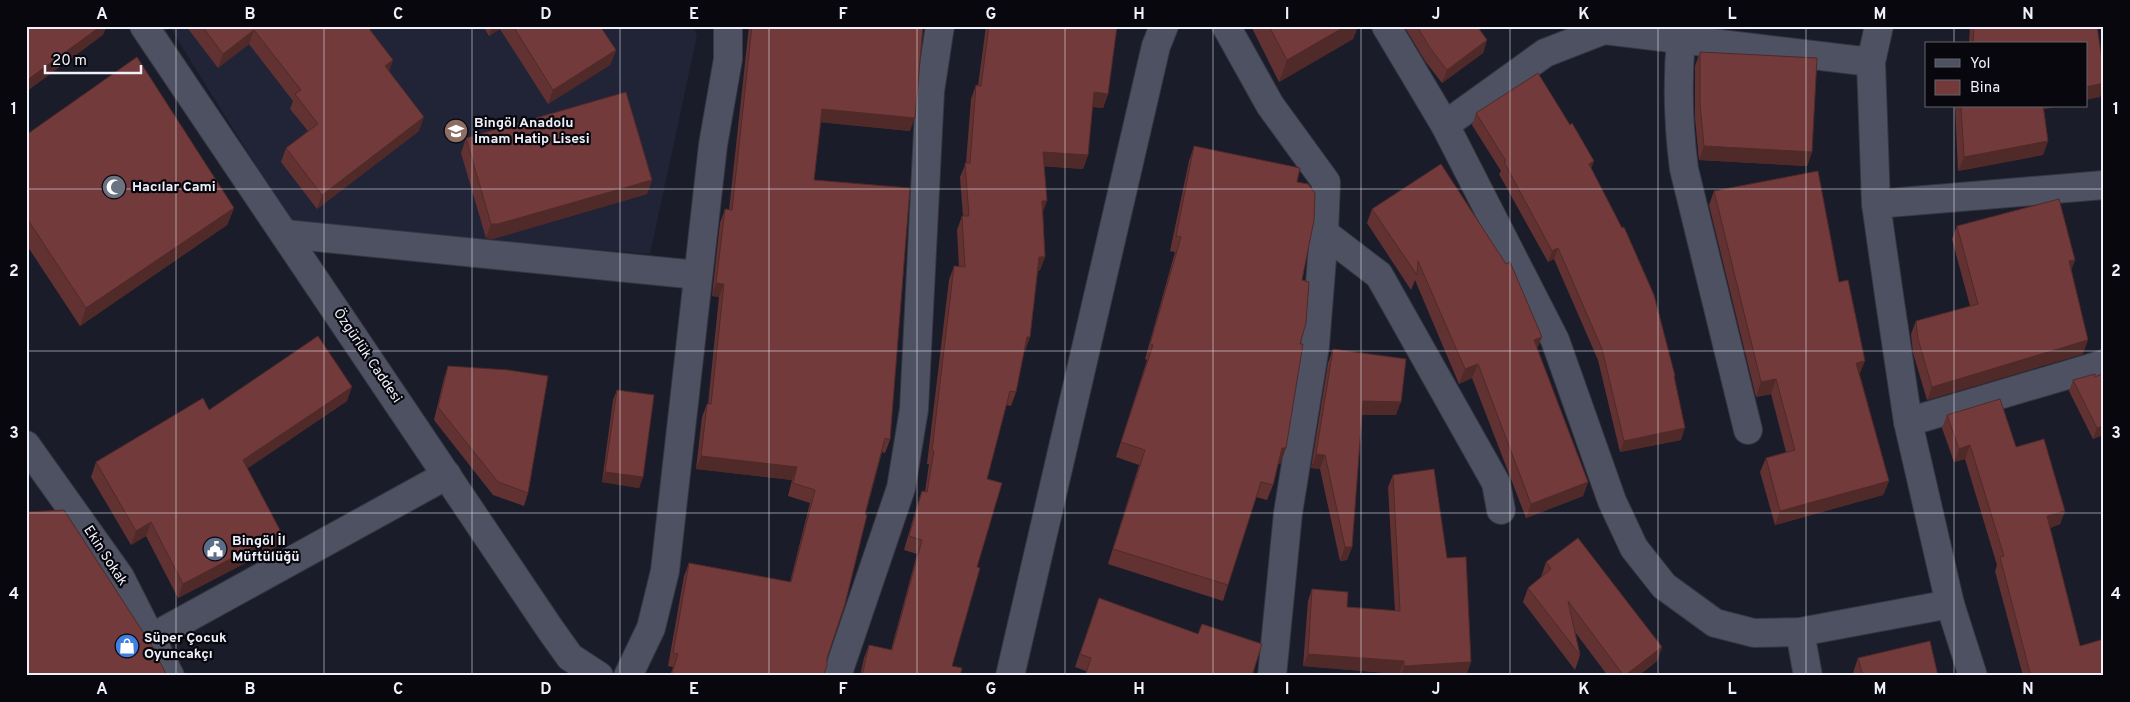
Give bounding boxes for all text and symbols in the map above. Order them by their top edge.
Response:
text: A [96,5,108,25]
text: B [244,5,256,25]
text: C [393,5,403,25]
text: D [540,5,552,25]
text: E [689,5,699,25]
text: F [838,5,848,25]
text: G [986,5,996,25]
text: H [1133,5,1145,25]
text: I [1285,5,1289,25]
text: J [1432,5,1440,25]
text: K [1578,5,1590,25]
text: L [1727,5,1737,25]
text: M [1874,5,1886,25]
text: N [2022,5,2034,25]
scale bar [45,42,141,74]
legend [1925,42,2088,108]
text: 20 m [52,52,87,71]
text: Yol [1970,55,1991,74]
text: Bina [1970,79,2000,98]
text: 1 [11,100,17,120]
text: 1 [2113,100,2119,120]
place label: Bingöl Anadolu İmam Hatip Lisesi [474,115,590,148]
school or university icon: Bingöl Anadolu İmam Hatip Lisesi [443,118,469,144]
mosque icon: Hacılar Cami [101,174,127,200]
place label: Hacılar Cami [132,179,216,196]
text: 2 [9,262,19,282]
text: 2 [2111,262,2121,282]
street label: Özgürlük Caddesi [329,305,406,406]
text: 3 [9,424,19,444]
text: 3 [2111,424,2121,444]
street label: Ekin Sokak [79,523,131,589]
place label: Bingöl İl Müftülüğü [232,533,300,566]
public building icon: Bingöl İl Müftülüğü [202,536,228,562]
text: 4 [9,585,19,605]
text: 4 [2111,585,2121,605]
place label: Süper Çocuk Oyuncakçı [144,630,227,663]
shop icon: Süper Çocuk Oyuncakçı [114,633,140,659]
text: A [96,680,108,700]
text: B [244,680,256,700]
text: C [393,680,403,700]
text: D [540,680,552,700]
text: E [689,680,699,700]
text: F [838,680,848,700]
text: G [986,680,996,700]
text: H [1133,680,1145,700]
text: I [1285,680,1289,700]
text: J [1432,680,1440,700]
text: K [1578,680,1590,700]
text: L [1727,680,1737,700]
text: M [1874,680,1886,700]
text: N [2022,680,2034,700]

